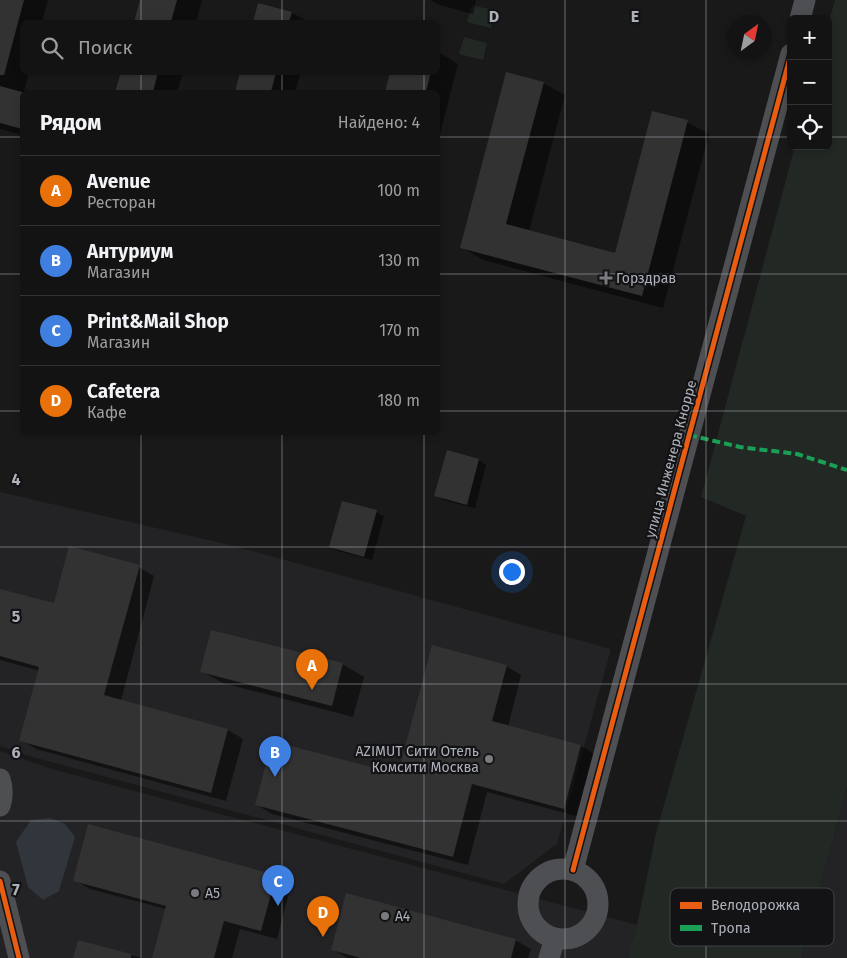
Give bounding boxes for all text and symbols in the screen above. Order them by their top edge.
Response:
text: D [489,7,499,26]
text: E [631,7,639,26]
north arrow [727,15,772,60]
map controls [787,15,832,150]
button: + [787,15,832,60]
search box [20,20,440,75]
icon: search [38,34,66,62]
text: Поиск [78,36,132,59]
button: − [787,60,832,105]
button: locate [787,105,832,150]
text: Рядом [40,110,101,136]
text: Найдено: 4 [338,113,420,132]
text: Avenue [87,170,151,193]
text: A [51,181,61,200]
text: 100 m [377,181,420,200]
text: Ресторан [87,193,156,212]
text: Антуриум [87,240,173,263]
text: B [51,251,61,270]
text: 130 m [378,251,420,270]
text: Магазин [87,263,150,282]
place label: Горздрав [616,270,676,287]
marker: Горздрав [600,272,612,284]
text: Print&Mail Shop [87,310,229,333]
text: C [51,321,61,340]
text: 170 m [379,321,420,340]
text: Магазин [87,333,150,352]
street label: улица Инженера Кнорре [642,378,700,540]
text: Cafetera [87,380,160,403]
text: D [51,391,61,410]
text: 180 m [377,391,420,410]
text: Кафе [87,403,127,422]
text: 4 [11,470,21,489]
your location [499,559,525,585]
text: 5 [12,607,21,626]
pin: A [296,649,328,690]
pin: B [259,736,291,777]
text: 6 [11,743,21,762]
place label: AZIMUT Сити Отель Комсити Москва [356,743,479,776]
marker: AZIMUT Сити Отель Комсити Москва [483,753,495,765]
pin: C [262,865,294,906]
text: 7 [12,880,20,899]
place label: А5 [205,885,220,902]
marker: А5 [189,887,201,899]
legend [670,888,834,946]
pin: D [307,896,339,937]
text: Велодорожка [711,897,800,914]
place label: А4 [395,908,411,925]
marker: А4 [379,910,391,922]
text: Тропа [711,920,751,937]

